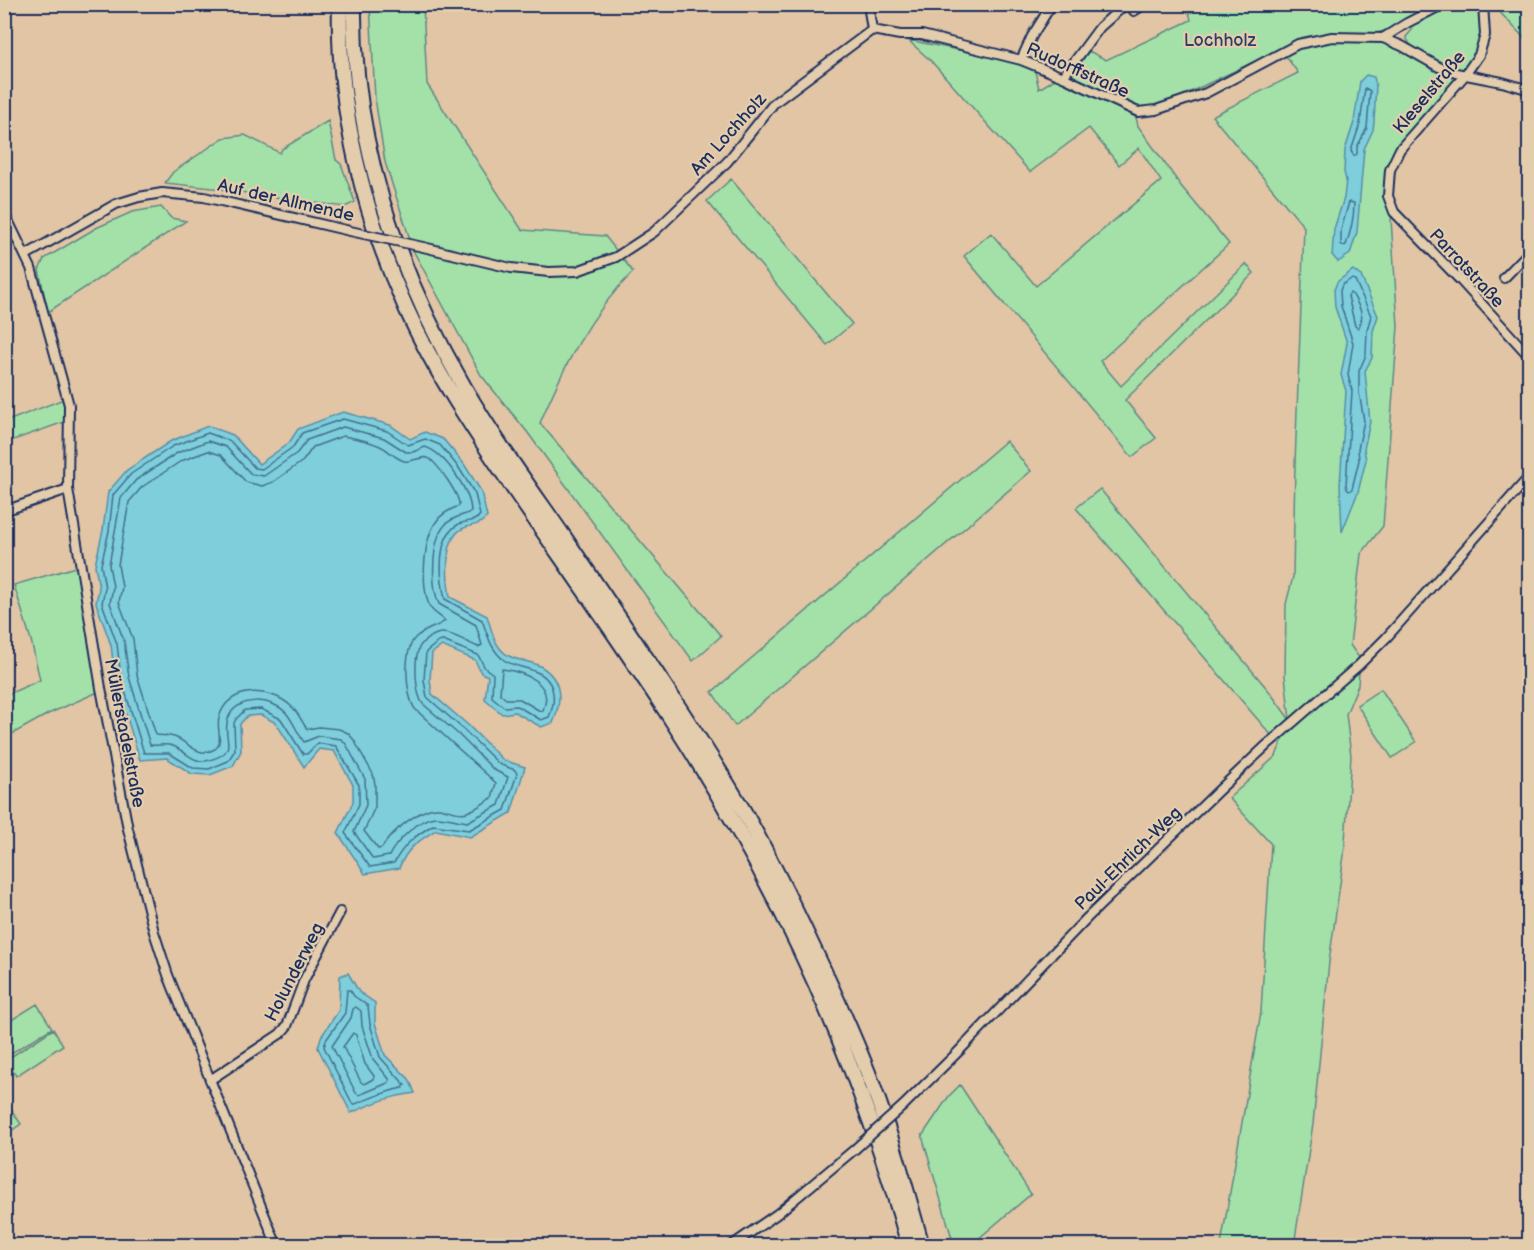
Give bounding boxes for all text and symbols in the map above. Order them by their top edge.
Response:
park label: Lochholz [1184,30,1257,51]
street label: Rudorffstraße [1023,38,1133,103]
street label: Kleselstraße [1389,47,1470,138]
street label: Am Lochholz [686,89,771,180]
street label: Auf der Allmende [216,175,356,226]
street label: Parrotstraße [1425,225,1509,312]
street label: Müllerstadelstraße [100,657,149,810]
street label: Paul-Ehrlich-Weg [1071,802,1186,915]
street label: Holunderweg [261,919,328,1025]

